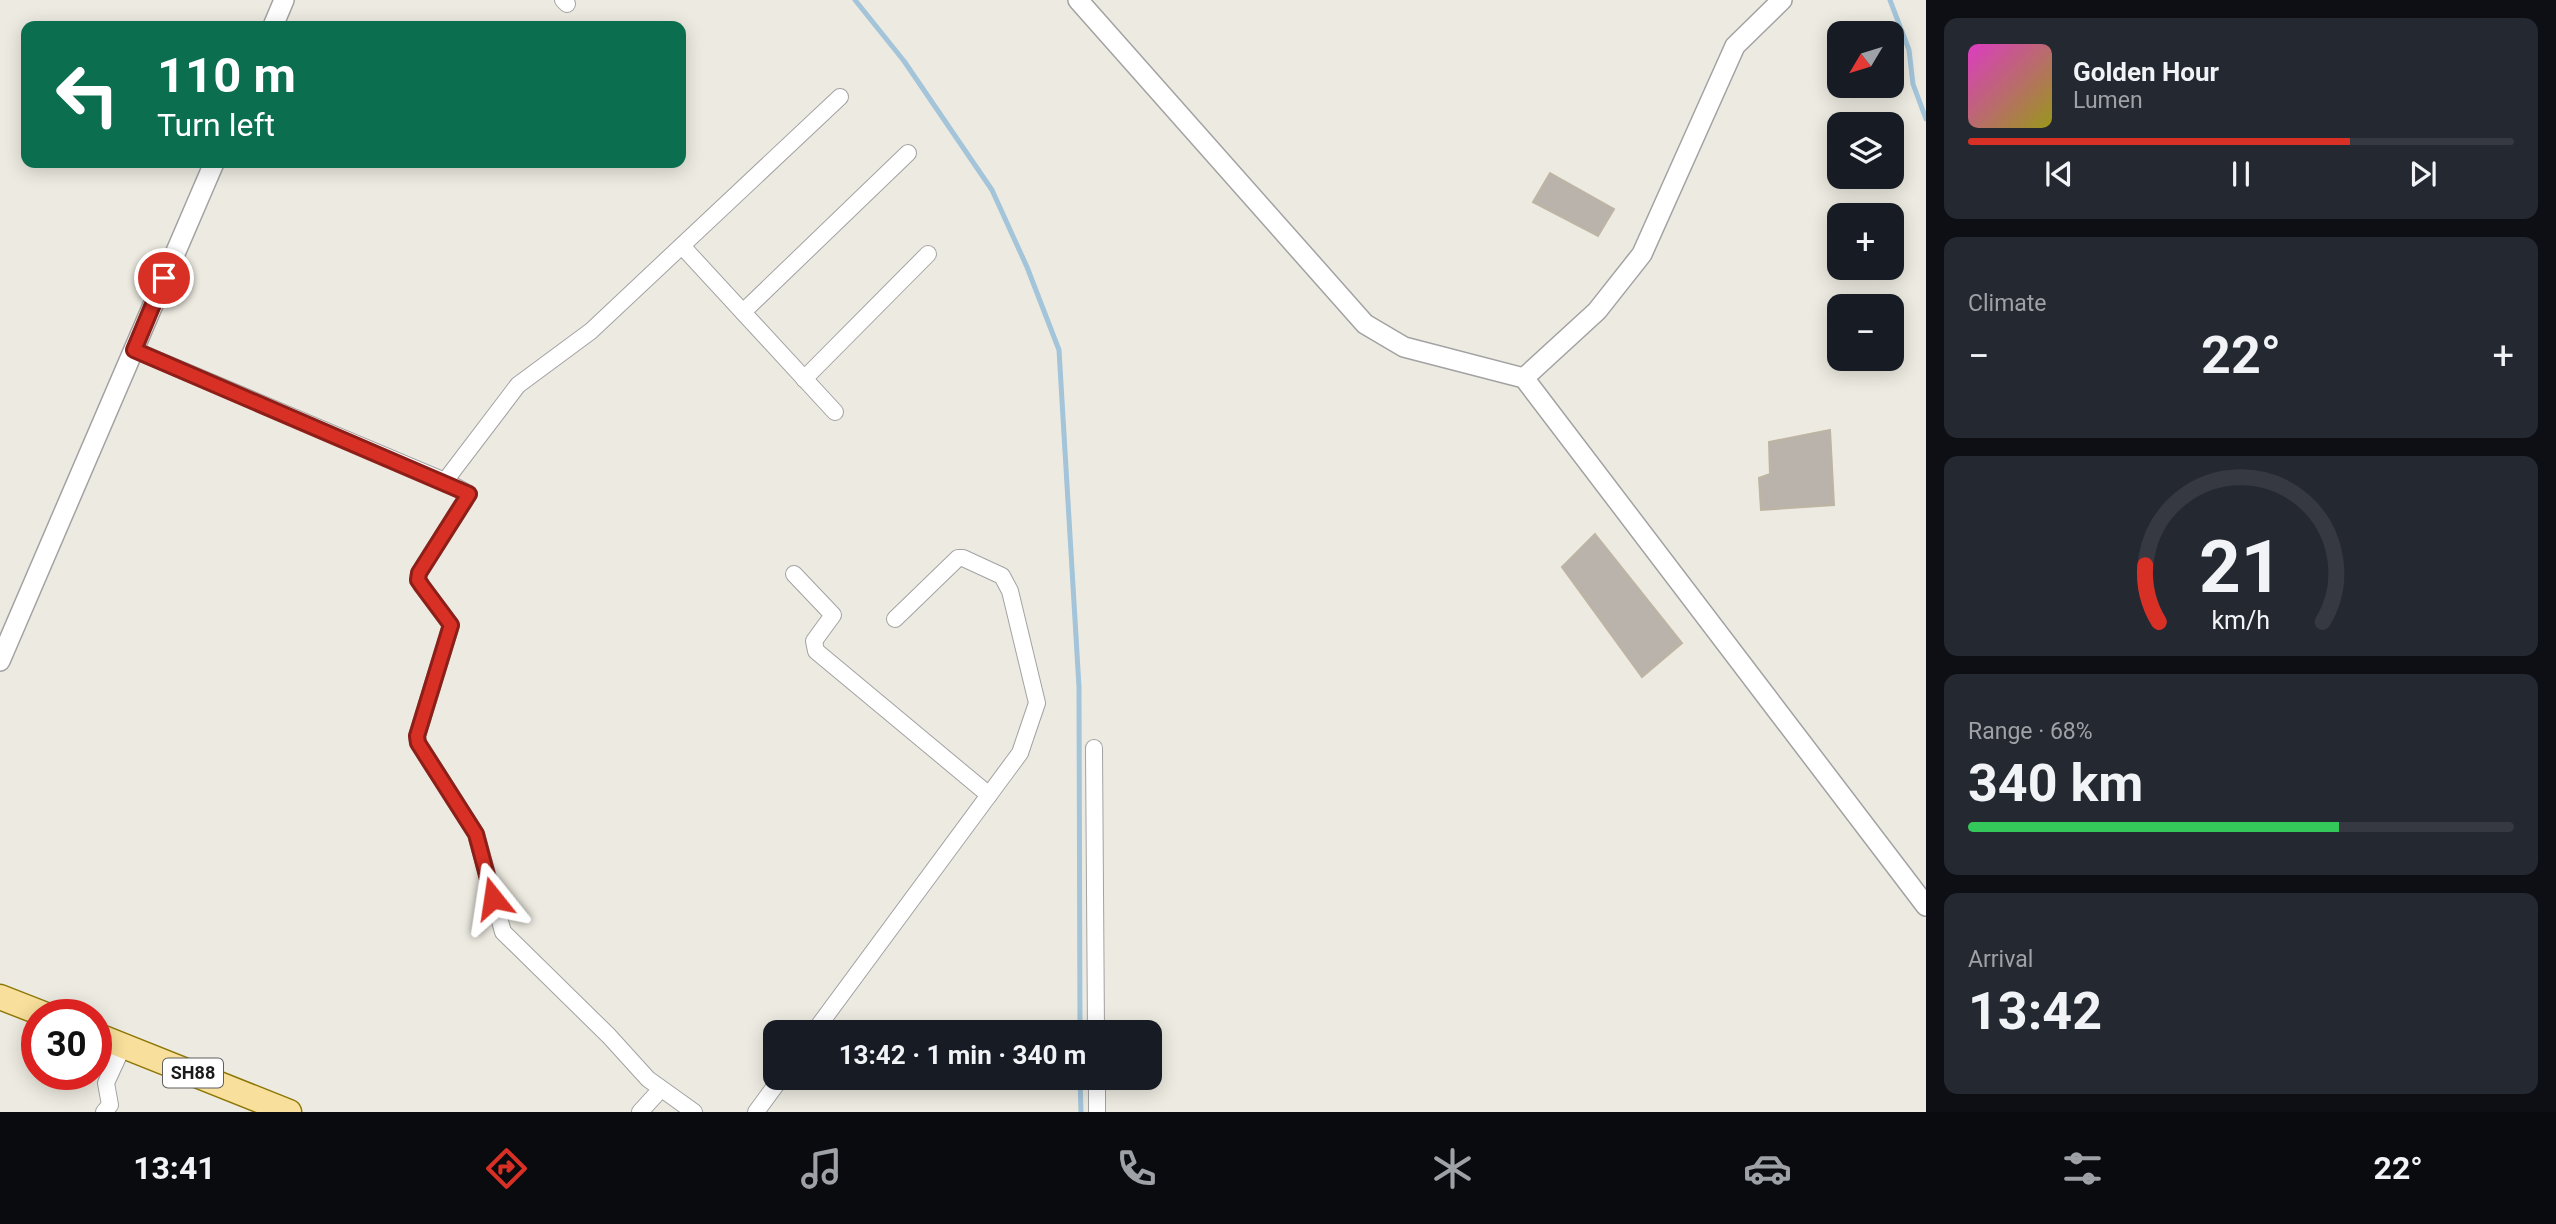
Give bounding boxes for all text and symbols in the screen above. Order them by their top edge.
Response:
north arrow [1827,21,1904,98]
map controls [1827,21,1904,371]
text: 110 m [157,47,296,104]
icon: left [42,49,133,140]
text: Golden Hour [2073,57,2219,87]
text: Lumen [2073,87,2143,114]
text: Turn left [157,106,275,144]
button: layers [1827,112,1904,189]
icon: previous [2040,155,2078,193]
icon: pause [2222,155,2260,193]
icon: next [2404,155,2442,193]
button: + [1827,203,1904,280]
pin [134,248,194,308]
icon: arrive [145,259,183,297]
text: Climate [1968,290,2047,317]
button: − [1827,294,1904,371]
text: 22° [2201,325,2281,386]
text: − [1968,334,1990,378]
text: + [2492,334,2514,378]
text: 21 [2199,524,2283,610]
text: km/h [2212,606,2270,635]
text: Range · 68% [1968,718,2093,745]
text: 340 km [1968,753,2143,814]
position arrow [456,861,530,935]
text: Arrival [1968,946,2033,973]
text: 13:42 [1968,981,2102,1042]
speed limit sign: 30 [21,999,112,1090]
text: 13:42 · 1 min · 340 m [839,1040,1086,1070]
road number: SH88 [163,1058,223,1088]
icon: directions [482,1144,531,1193]
icon: music [797,1144,846,1193]
icon: phone [1112,1144,1161,1193]
icon: climate [1428,1144,1477,1193]
icon: car [1743,1144,1792,1193]
icon: filters [2058,1144,2107,1193]
text: 13:41 [133,1149,216,1187]
text: 22° [2374,1149,2423,1187]

